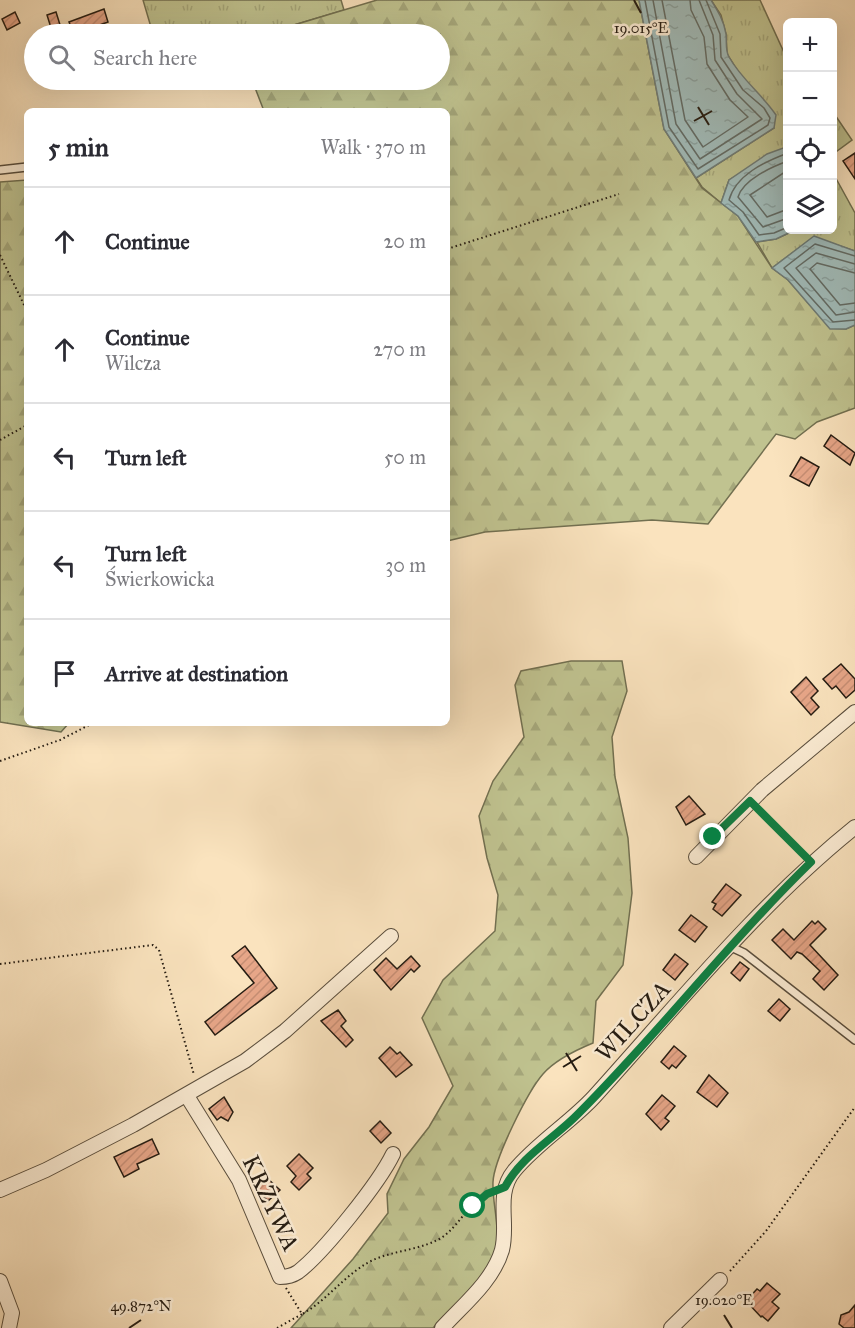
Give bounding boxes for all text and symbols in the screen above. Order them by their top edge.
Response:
map controls [783,18,837,234]
button: + [783,18,837,72]
text: 19.015°E [614,19,669,37]
search box [24,24,450,90]
icon: search [45,41,78,74]
text: Search here [93,44,197,71]
button: − [783,72,837,126]
button: locate [783,126,837,180]
text: 5 min [48,131,109,163]
text: Walk · 370 m [320,135,426,159]
button: layers [783,180,837,234]
icon: ahead [48,225,81,258]
text: Continue [105,228,190,255]
text: 20 m [383,229,426,253]
text: Continue [105,324,190,351]
icon: ahead [48,333,81,366]
text: 270 m [373,337,426,361]
text: Wilcza [105,351,161,375]
icon: left [48,441,81,474]
text: Turn left [105,444,187,471]
text: 50 m [384,445,426,469]
text: Turn left [105,540,187,567]
icon: left [48,549,81,582]
text: 30 m [385,553,426,577]
text: Świerkowicka [105,567,214,591]
icon: arrive [48,657,81,690]
text: Arrive at destination [105,660,288,687]
route end [699,823,725,849]
street label: WILCZA [589,974,677,1068]
street label: KRZYWA [236,1150,306,1256]
route start [459,1192,485,1218]
text: 19.020°E [695,1291,753,1309]
text: 49.872°N [110,1297,172,1315]

